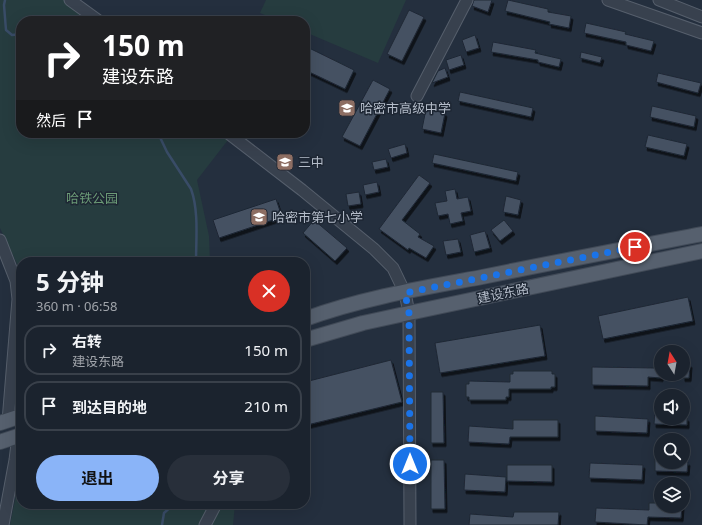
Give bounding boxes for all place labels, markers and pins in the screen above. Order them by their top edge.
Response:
school or university icon: 哈密市高级中学 [337,98,357,118]
place label: 哈密市高级中学 [360,99,451,117]
school or university icon: 三中 [275,152,295,172]
place label: 三中 [298,153,324,171]
school or university icon: 哈密市第七小学 [249,207,269,227]
place label: 哈密市第七小学 [272,208,363,226]
pin [618,230,652,264]

